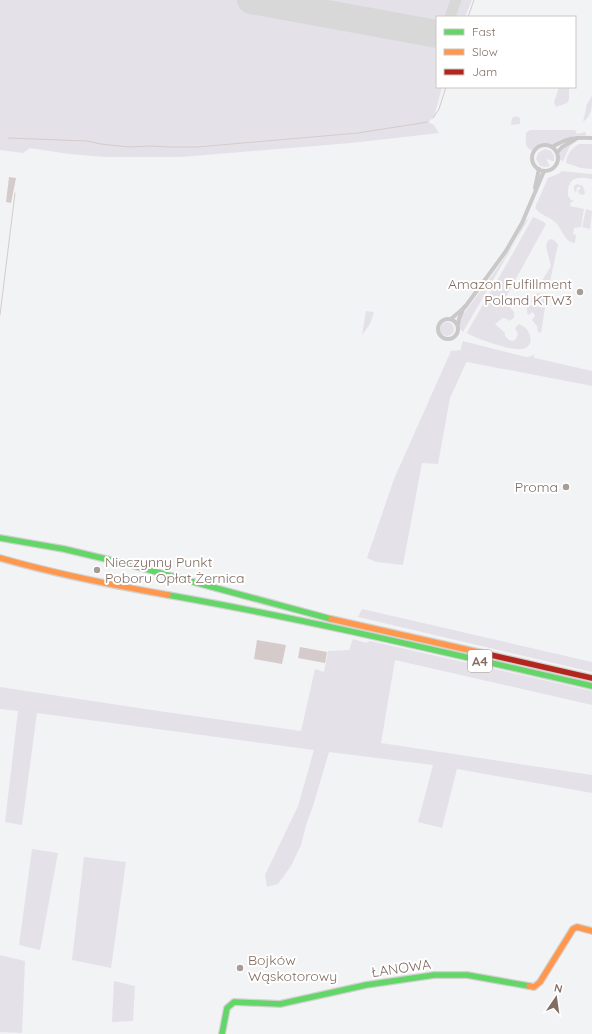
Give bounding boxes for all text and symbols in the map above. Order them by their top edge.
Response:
legend [436,16,576,88]
text: Fast [472,24,496,39]
text: Slow [472,44,498,59]
text: Jam [472,64,497,79]
place label: Amazon Fulfillment Poland KTW3 [448,275,572,309]
marker: Amazon Fulfillment Poland KTW3 [575,287,585,297]
place label: Proma [515,478,558,496]
marker: Proma [561,482,571,492]
place label: Nieczynny Punkt Poboru Opłat Żernica [105,553,244,587]
marker: Nieczynny Punkt Poboru Opłat Żernica [92,565,102,575]
road number: A4 [468,650,492,672]
place label: Bojków Wąskotorowy [248,951,337,985]
street label: ŁANOWA [370,955,432,981]
marker: Bojków Wąskotorowy [235,963,245,973]
north arrow [536,978,576,1018]
text: N [553,981,564,996]

